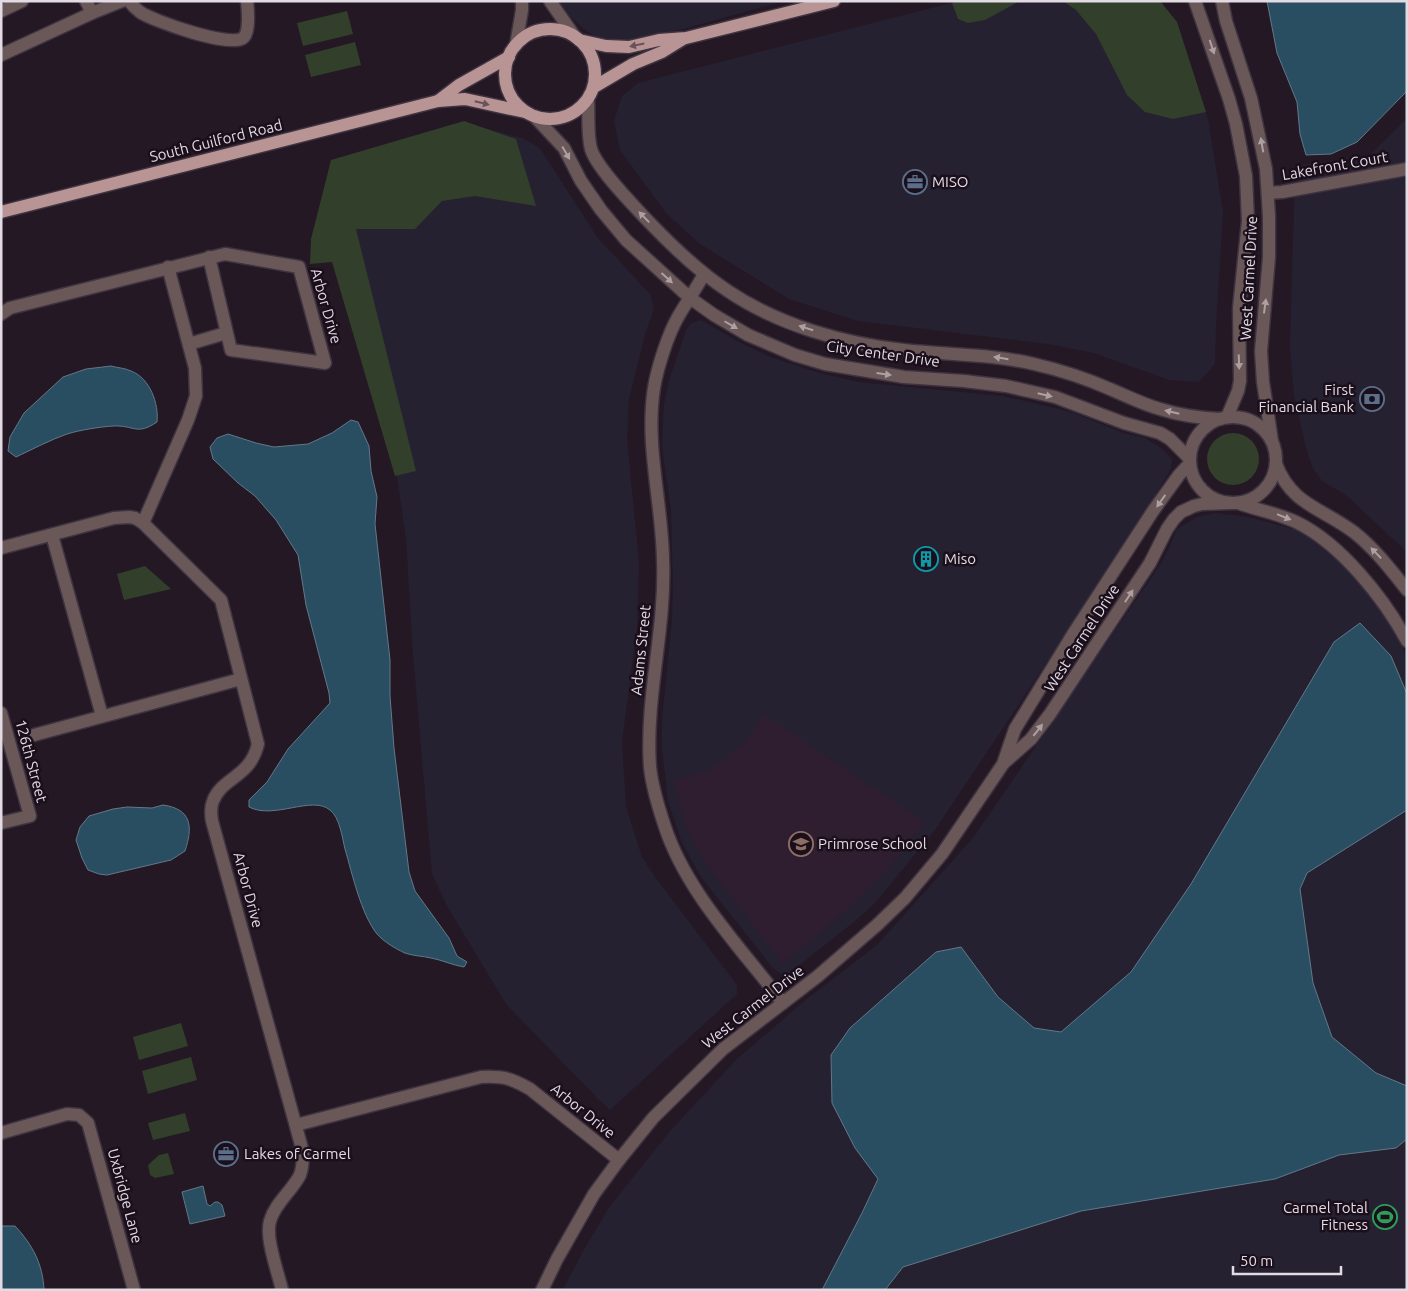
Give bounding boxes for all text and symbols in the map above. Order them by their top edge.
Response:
one-way arrow [1208,40,1216,55]
one-way arrow [630,41,645,49]
one-way arrow [475,99,490,107]
street label: South Guilford Road [148,116,284,165]
one-way arrow [1257,137,1265,153]
one-way arrow [561,146,570,159]
street label: Lakefront Court [1281,148,1389,183]
office icon: MISO [902,169,928,195]
place label: MISO [932,173,968,190]
one-way arrow [638,211,650,223]
street label: West Carmel Drive [1237,215,1260,341]
street label: Arbor Drive [308,266,345,345]
one-way arrow [661,272,673,284]
one-way arrow [1262,298,1270,314]
one-way arrow [723,321,738,329]
one-way arrow [799,324,814,331]
street label: City Center Drive [825,337,941,370]
one-way arrow [992,354,1008,362]
one-way arrow [1236,354,1244,370]
one-way arrow [877,371,893,379]
place label: First Financial Bank [1259,381,1354,415]
bank icon: First Financial Bank [1359,386,1385,412]
one-way arrow [1038,391,1053,399]
one-way arrow [1164,408,1179,416]
one-way arrow [1155,494,1166,507]
one-way arrow [1277,513,1292,521]
building icon: Miso [913,546,939,572]
one-way arrow [1370,547,1382,559]
place label: Miso [944,550,976,567]
street label: West Carmel Drive [1041,581,1123,695]
one-way arrow [1124,589,1133,602]
street label: Adams Street [627,604,654,696]
street label: 126th Street [12,718,51,804]
one-way arrow [1033,723,1043,737]
school or university icon: Primrose School [788,831,814,857]
place label: Primrose School [818,835,927,852]
street label: Arbor Drive [230,850,267,930]
street label: West Carmel Drive [698,962,807,1052]
street label: Arbor Drive [548,1080,619,1142]
office icon: Lakes of Carmel [213,1141,239,1167]
place label: Lakes of Carmel [244,1145,351,1162]
street label: Uxbridge Lane [105,1147,146,1245]
place label: Carmel Total Fitness [1283,1199,1368,1233]
sports icon: Carmel Total Fitness [1372,1204,1398,1230]
scale bar [1233,1244,1340,1276]
text: 50 m [1240,1252,1273,1269]

